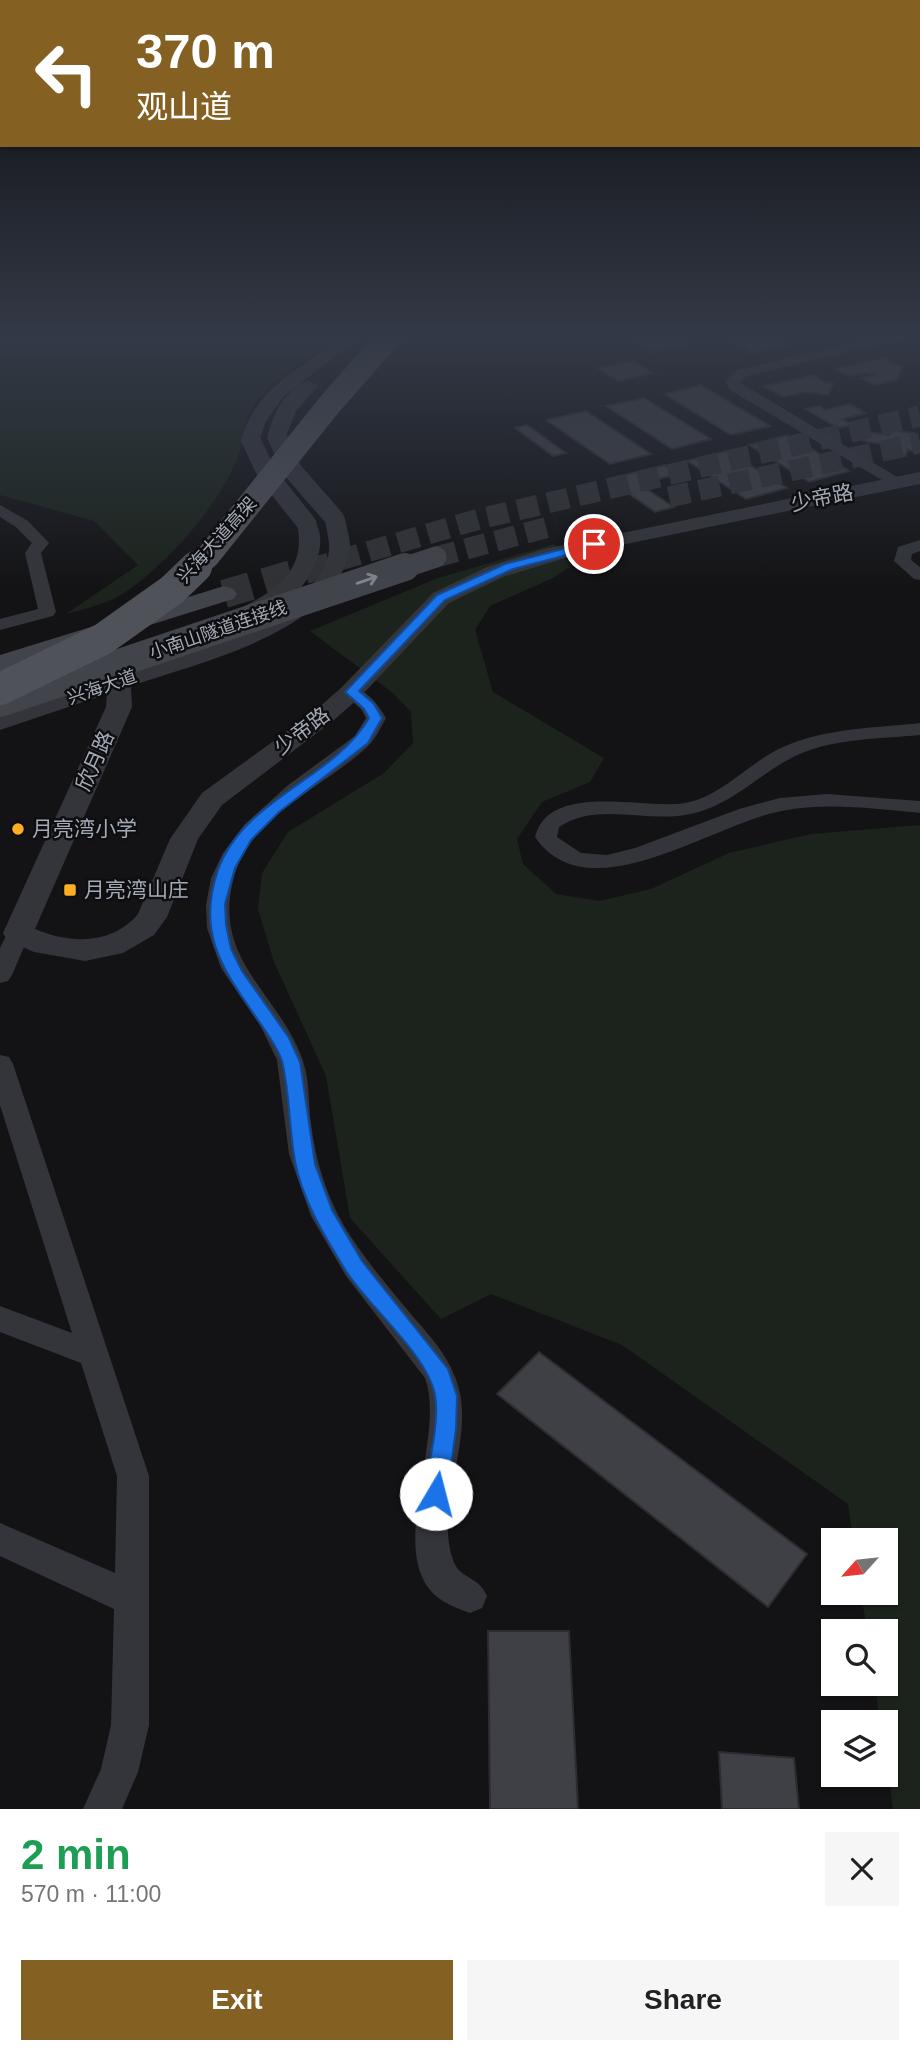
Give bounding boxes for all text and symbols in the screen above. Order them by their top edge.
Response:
text: 370 m [136,24,275,78]
icon: left [21,28,112,119]
text: 观山道 [136,89,232,125]
street label: 少帝路 [789,480,855,515]
street label: 兴海大道高架 [173,493,261,587]
pin [564,514,624,574]
icon: arrive [575,525,613,563]
one-way arrow [355,573,377,585]
street label: 小南山隧道连接线 [147,597,289,663]
street label: 兴海大道 [65,666,139,708]
street label: 少帝路 [270,702,334,759]
street label: 欣月路 [71,727,118,794]
place label: 月亮湾小学 [32,817,137,840]
marker: 月亮湾小学 [10,821,26,837]
place label: 月亮湾山庄 [84,878,189,901]
marker: 月亮湾山庄 [62,882,78,898]
position arrow [399,1457,473,1531]
north arrow [821,1528,898,1605]
map controls [821,1528,898,1787]
button: search [821,1619,898,1696]
button: layers [821,1710,898,1787]
text: 2 min [21,1831,131,1878]
button: close [825,1832,899,1906]
text: 570 m · 11:00 [21,1881,161,1907]
button: Exit [21,1960,453,2040]
button: Share [467,1960,899,2040]

